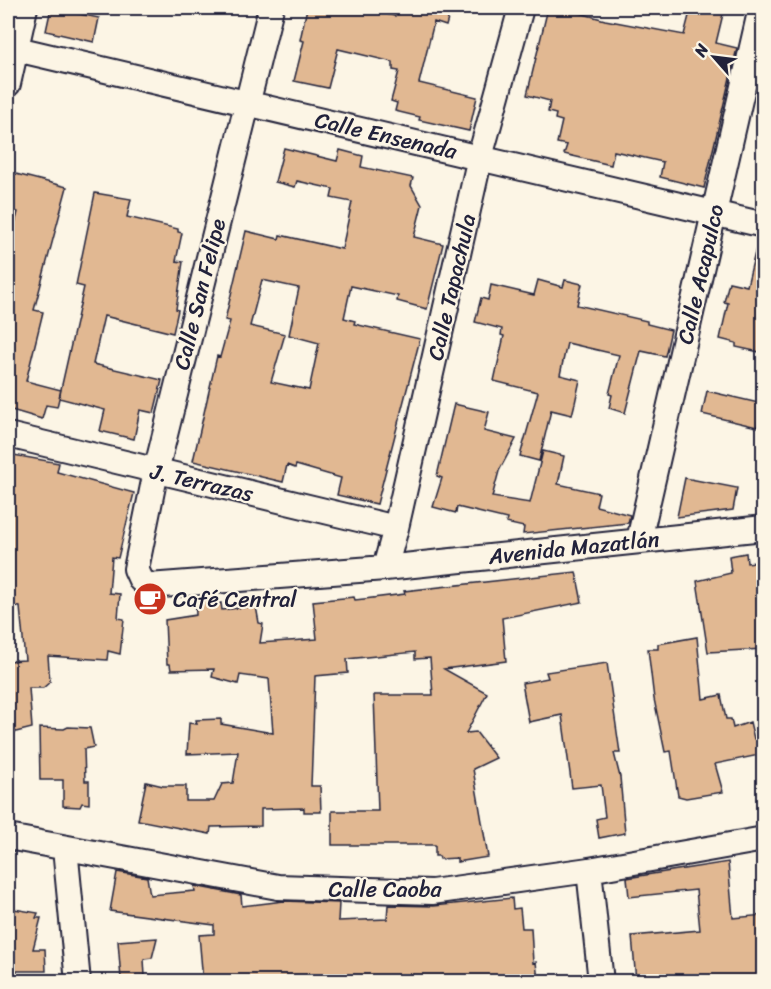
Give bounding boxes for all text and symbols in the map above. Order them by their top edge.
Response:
north arrow [684,27,744,87]
text: N [685,38,717,63]
street label: Calle Ensenada [311,100,462,171]
street label: Calle Acapulco [665,200,736,348]
street label: Calle Tapachula [416,210,487,364]
street label: Calle San Felipe [162,214,237,374]
street label: J. Terrazas [146,452,258,513]
street label: Avenida Mazatlán [486,519,662,576]
place label: Café Central [173,580,297,619]
cafe icon: Café Central [132,581,168,617]
street label: Calle Caoba [328,870,442,909]

